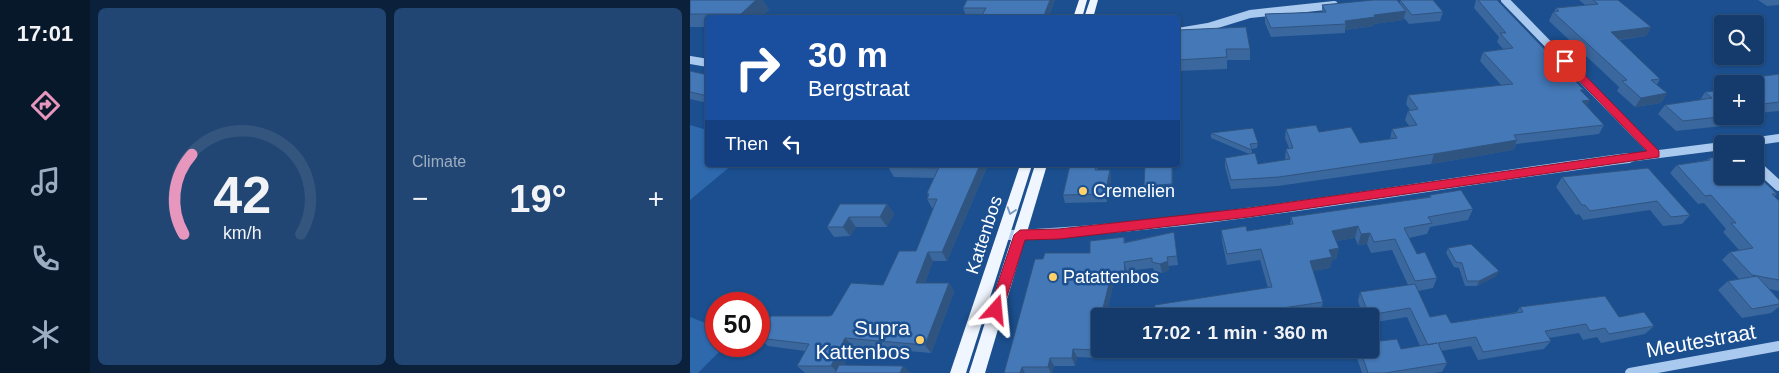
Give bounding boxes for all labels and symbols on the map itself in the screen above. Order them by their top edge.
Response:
pin [1544,40,1586,82]
place label: Cremelien [1093,181,1175,201]
marker: Cremelien [1077,185,1089,197]
street label: Kattenbos [962,193,1006,277]
one-way arrow [1007,207,1017,215]
place label: Patattenbos [1063,267,1159,287]
marker: Patattenbos [1047,271,1059,283]
position arrow [969,283,1021,335]
speed limit sign: 50 [705,292,770,357]
place label: Supra Kattenbos [815,316,910,363]
street label: Meutestraat [1644,320,1758,361]
marker: Supra Kattenbos [914,334,926,346]

